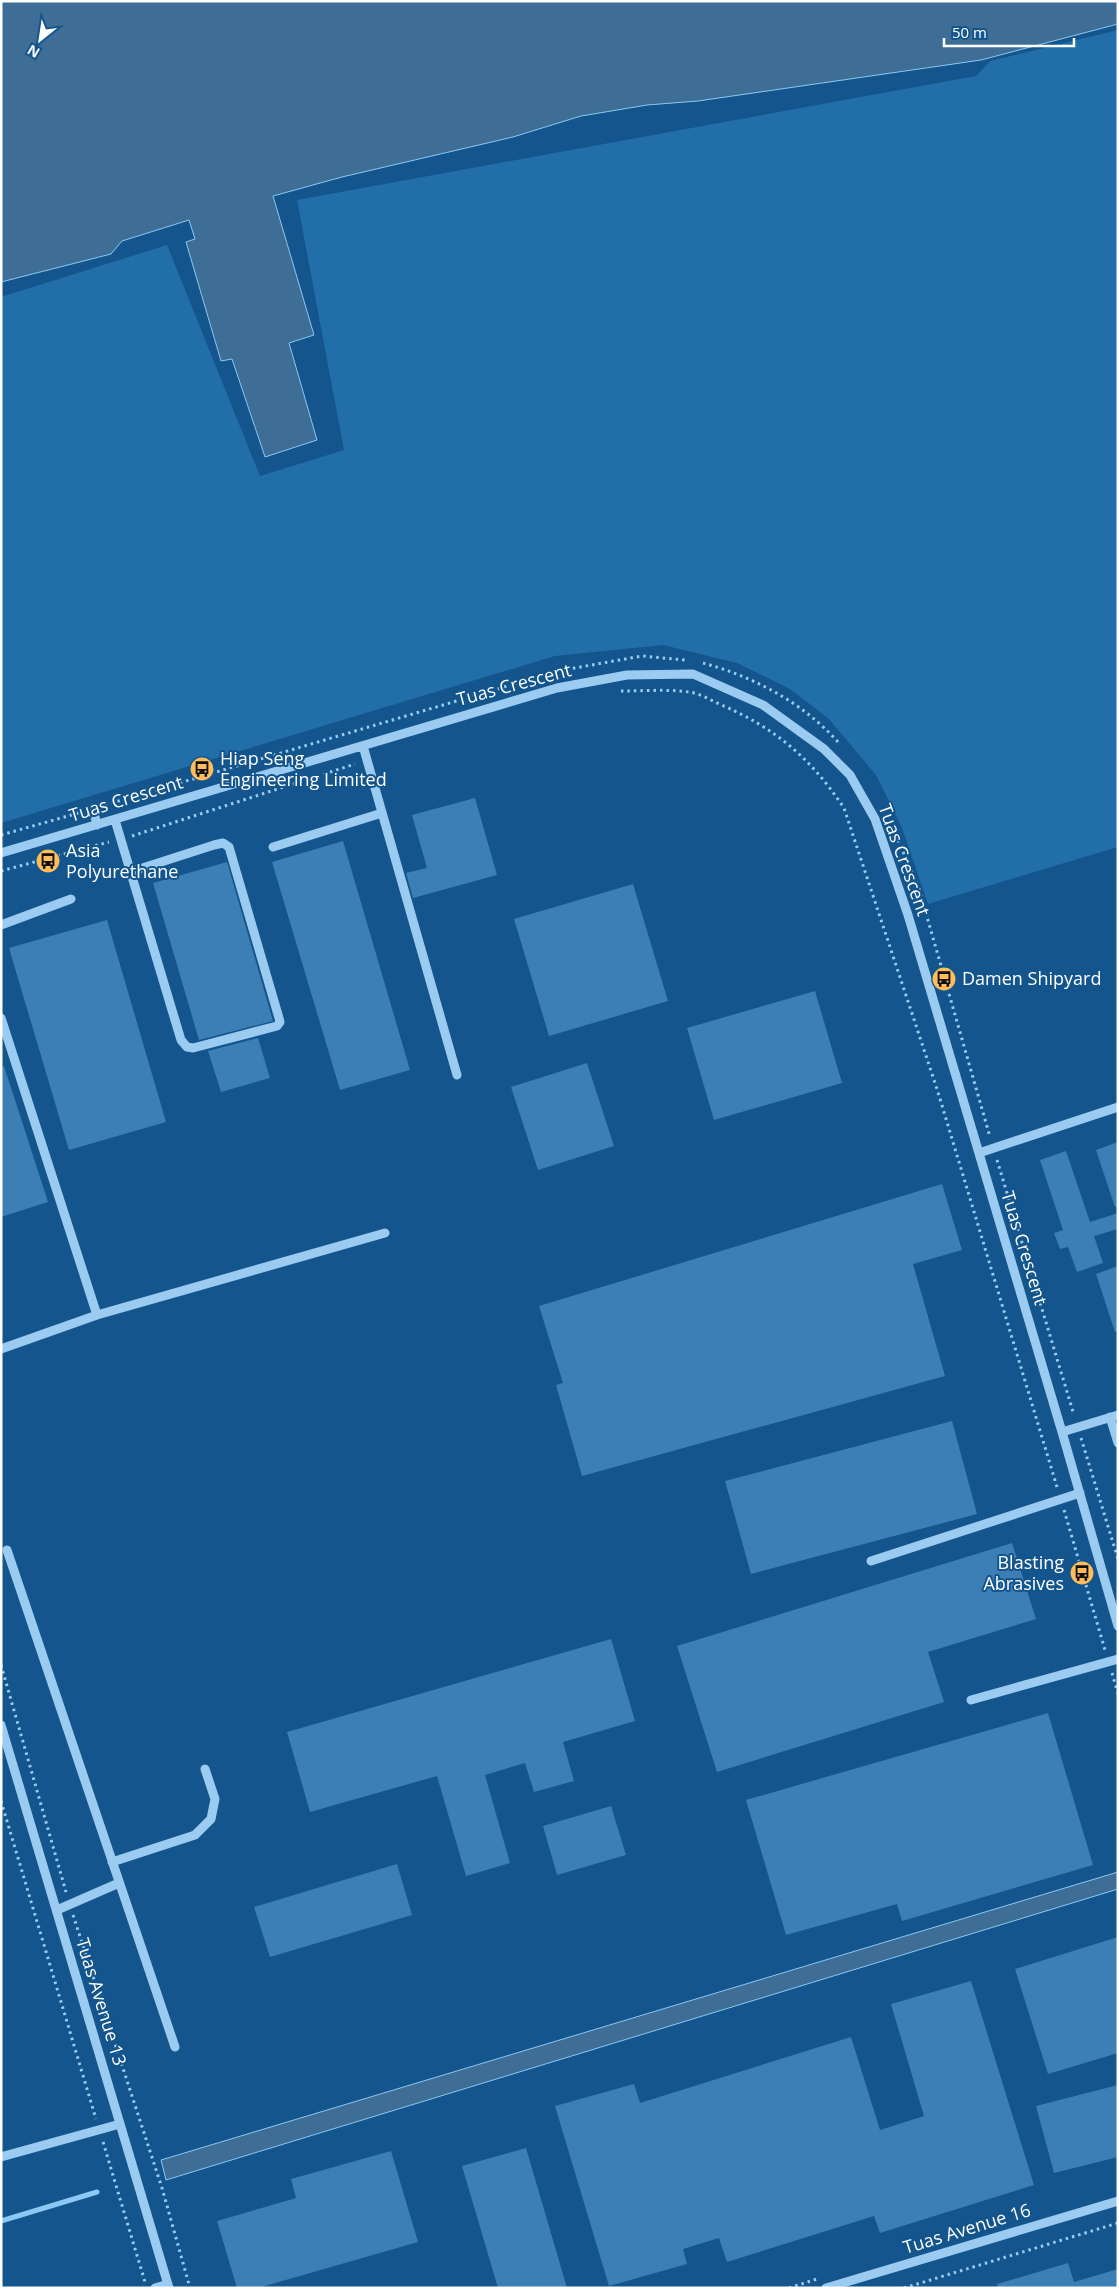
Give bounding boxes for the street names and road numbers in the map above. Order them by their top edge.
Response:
street label: Tuas Crescent [454,657,574,711]
street label: Tuas Crescent [66,769,186,827]
street label: Tuas Crescent [874,800,936,919]
street label: Tuas Crescent [996,1188,1054,1308]
street label: Tuas Avenue 13 [71,1935,133,2068]
street label: Tuas Avenue 16 [900,2197,1033,2259]

